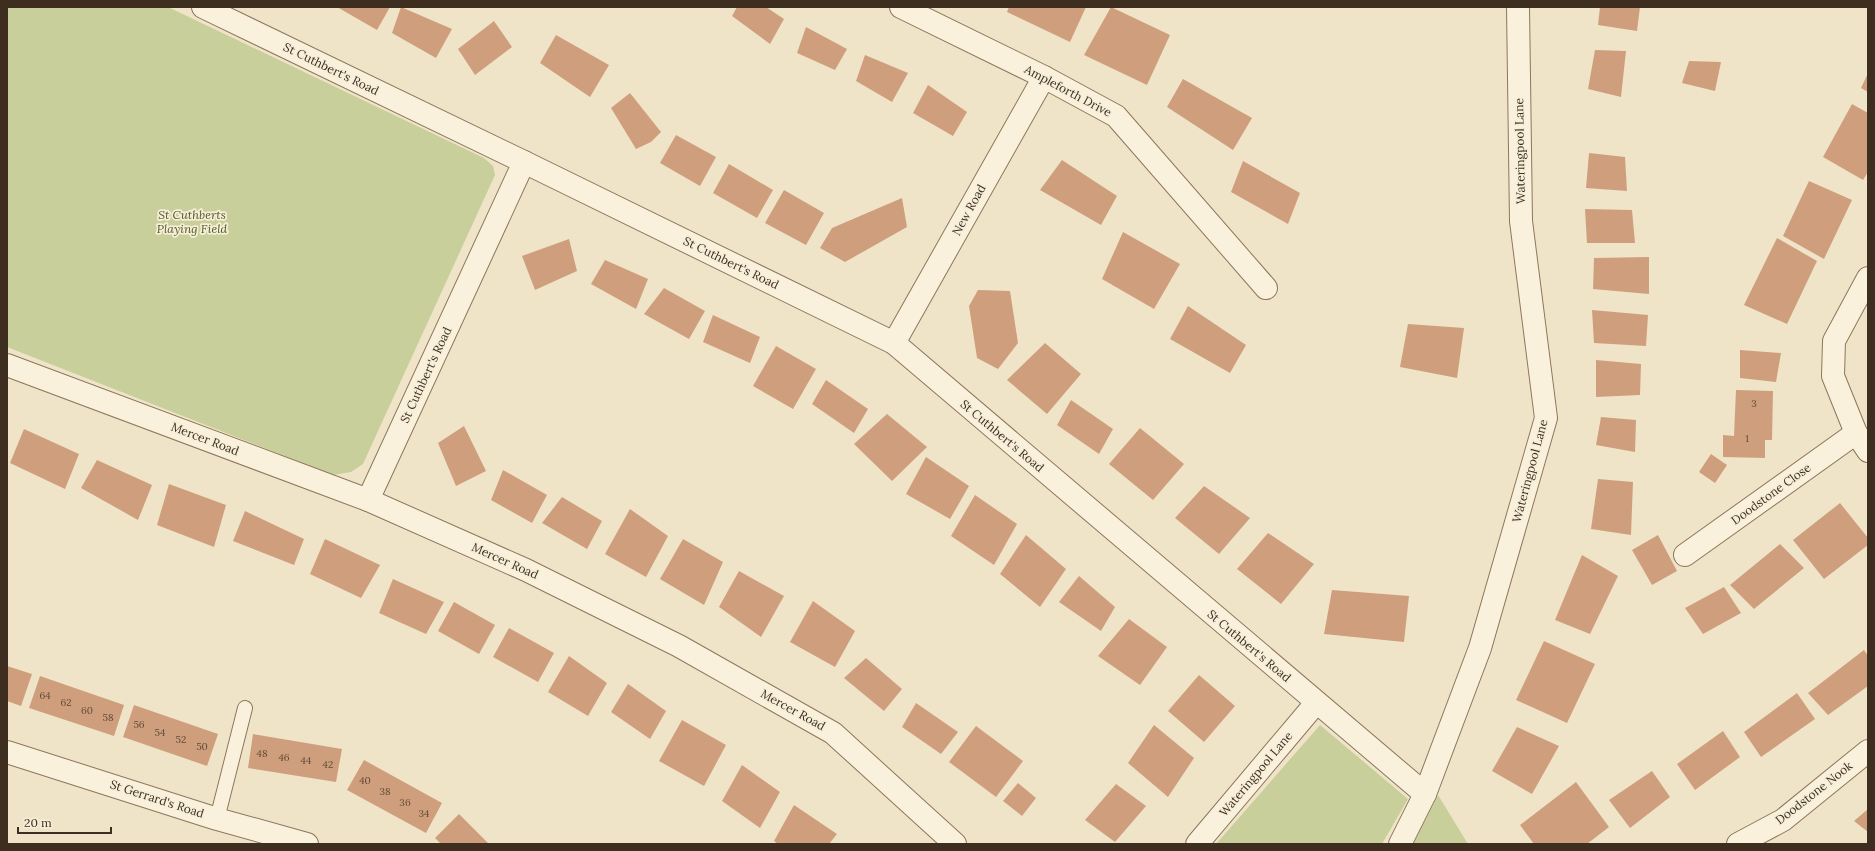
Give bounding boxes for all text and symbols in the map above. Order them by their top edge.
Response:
street label: St Cuthbert's Road [281,39,381,98]
street label: Ampleforth Drive [1021,61,1115,120]
street label: Wateringpool Lane [1511,97,1528,204]
street label: New Road [948,182,989,238]
park label: St Cuthberts Playing Field [157,207,228,236]
street label: St Cuthbert's Road [681,233,781,292]
street label: St Cuthbert's Road [397,324,454,425]
street label: St Cuthbert's Road [958,396,1047,475]
house number: 3 [1751,397,1757,410]
street label: Wateringpool Lane [1509,417,1551,524]
street label: Mercer Road [169,419,241,458]
house number: 1 [1745,432,1749,445]
street label: Doodstone Close [1728,459,1814,528]
street label: Mercer Road [469,539,541,582]
street label: St Cuthbert's Road [1205,606,1294,685]
street label: Mercer Road [758,686,828,733]
house number: 64 [39,689,51,702]
house number: 62 [60,696,72,709]
house number: 60 [81,704,93,717]
house number: 58 [102,711,114,724]
house number: 56 [133,718,145,731]
house number: 54 [155,726,166,739]
street label: Wateringpool Lane [1216,728,1296,819]
house number: 52 [176,733,186,746]
house number: 50 [196,740,208,753]
house number: 48 [256,747,268,760]
house number: 46 [278,751,290,764]
house number: 44 [301,754,312,767]
street label: Doodstone Nook [1772,757,1856,827]
house number: 42 [323,758,333,771]
house number: 40 [359,774,371,787]
street label: St Gerrard's Road [108,776,206,821]
house number: 38 [379,785,391,798]
house number: 36 [399,796,411,809]
house number: 34 [419,807,430,820]
scale bar [18,809,111,835]
text: 20 m [24,815,52,830]

